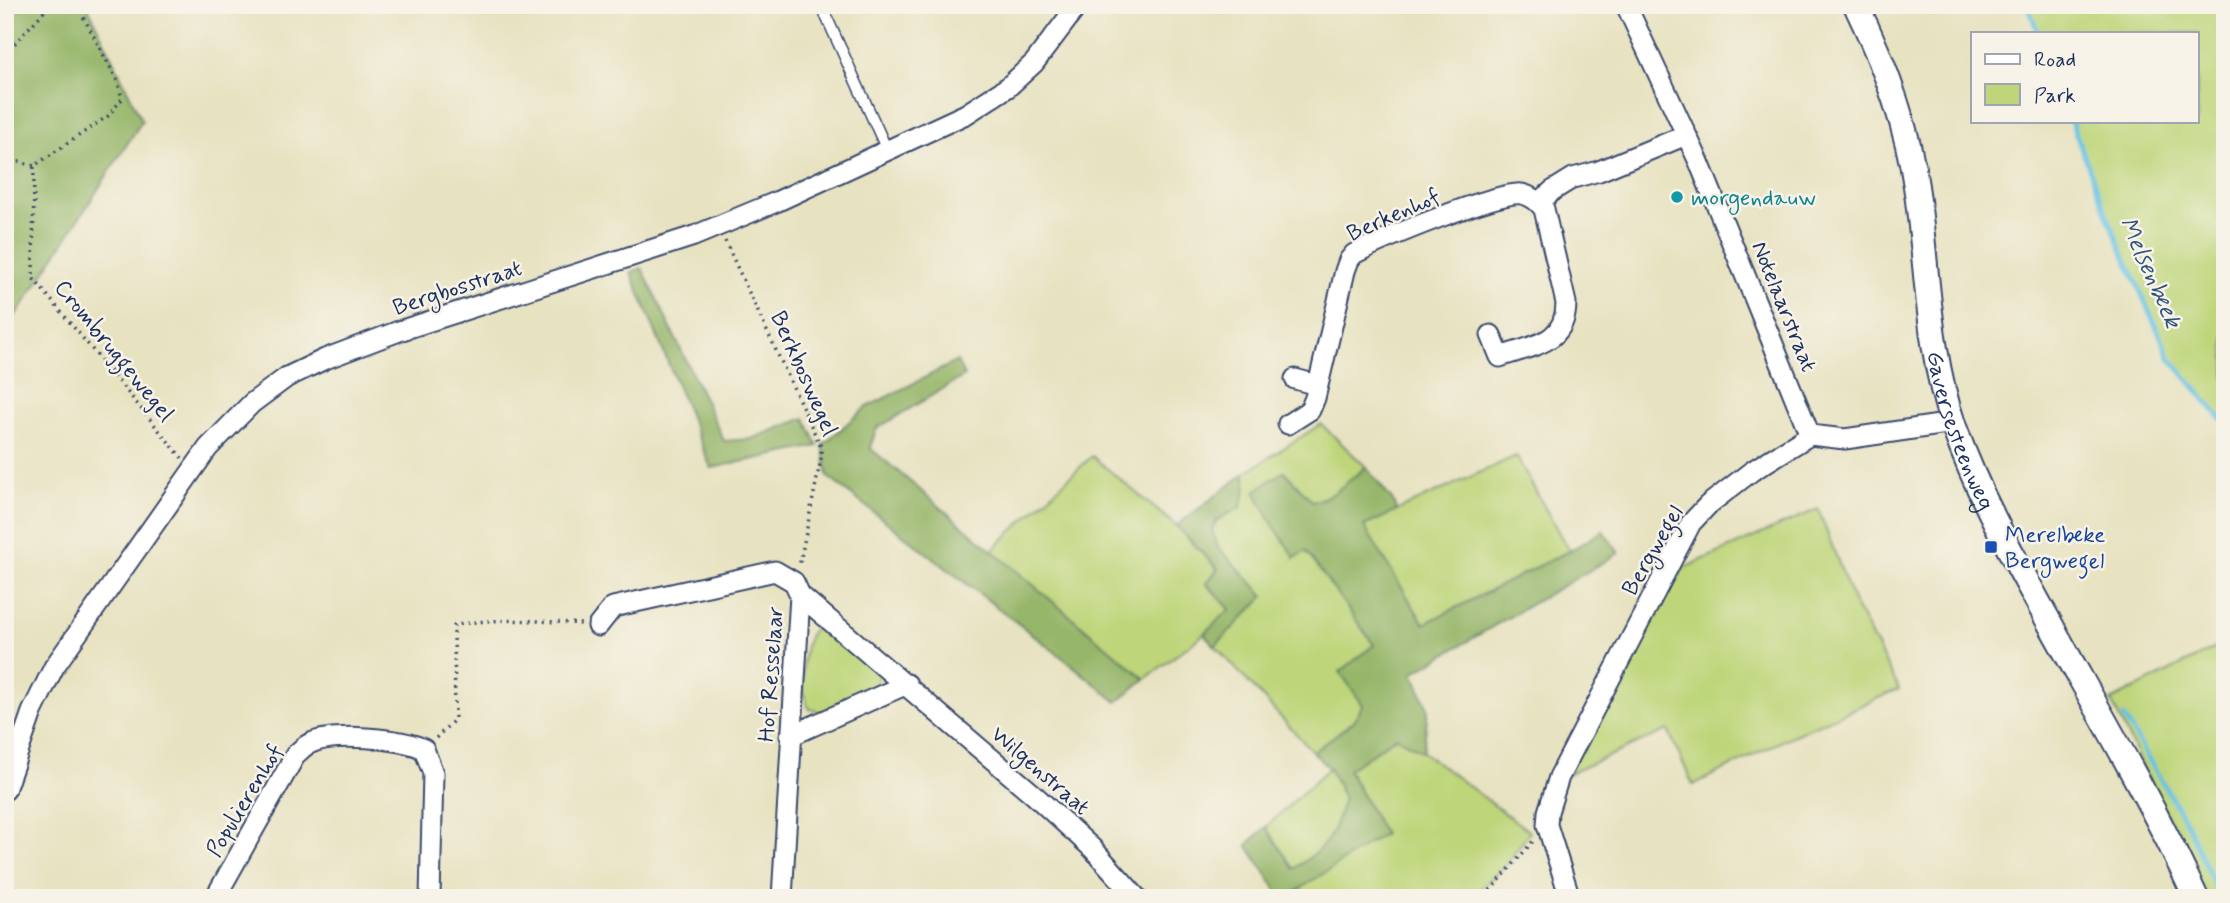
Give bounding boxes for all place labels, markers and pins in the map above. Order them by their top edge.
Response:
place label: morgendauw [1691,184,1816,216]
marker: morgendauw [1669,189,1685,205]
place label: Merelbeke Bergwegel [2005,521,2105,579]
marker: Merelbeke Bergwegel [1983,539,1999,555]

